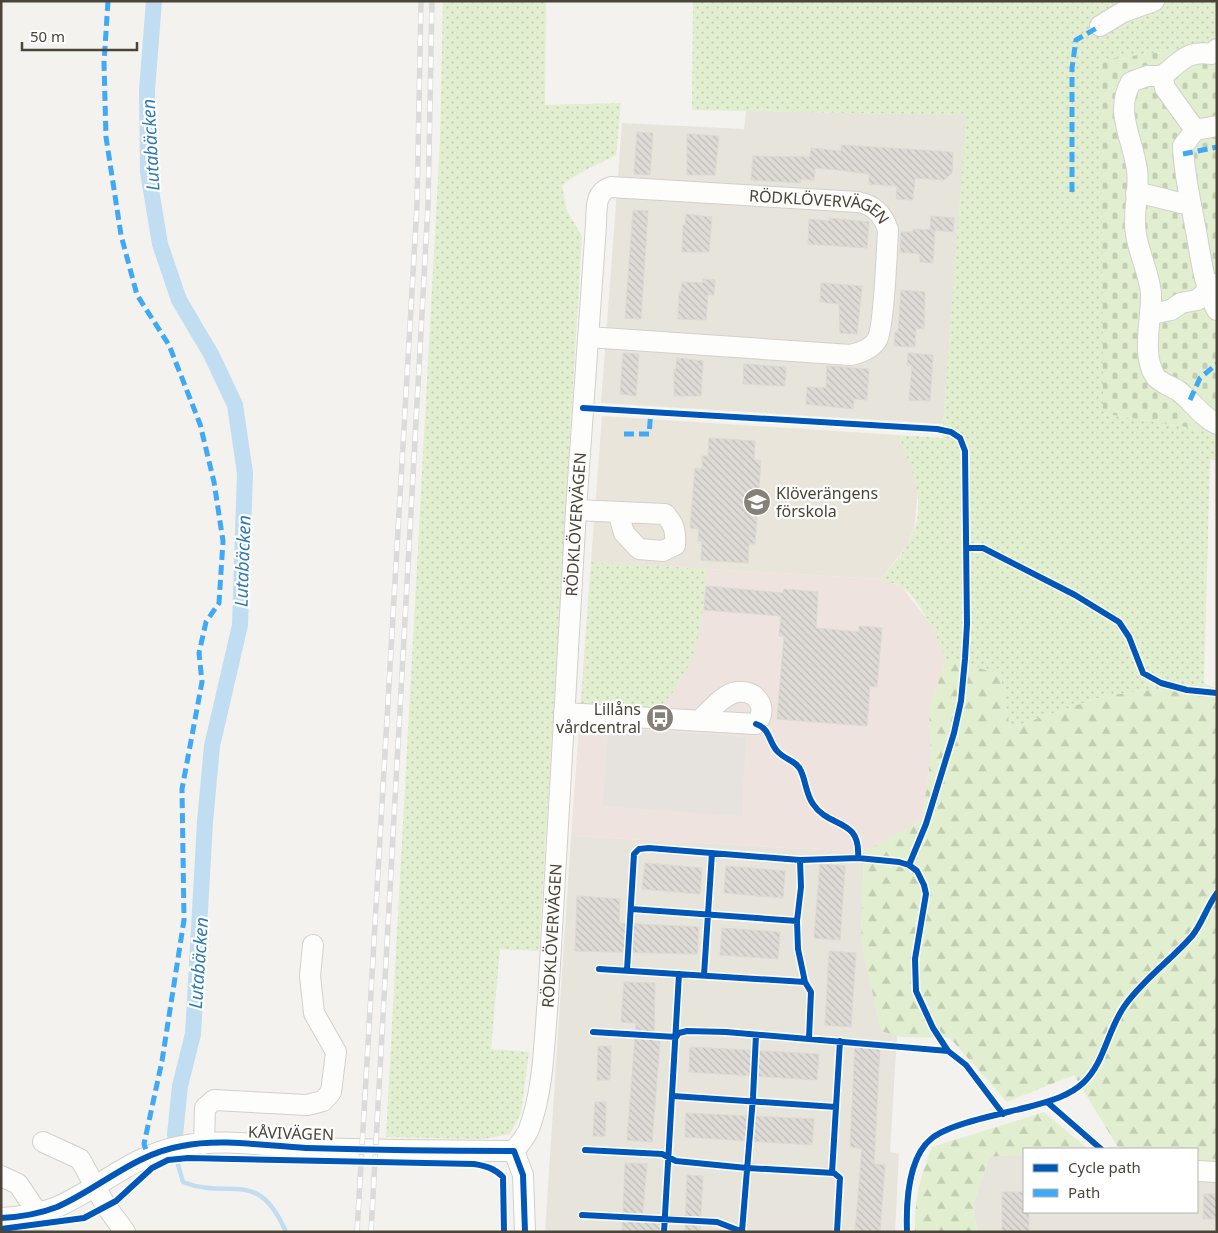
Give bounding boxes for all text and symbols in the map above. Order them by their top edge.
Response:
scale bar [22,20,138,52]
text: 50 m [30,26,65,46]
water label: Lutabäcken [136,98,164,192]
street label: RÖDKLÖVERVÄGEN [748,184,895,228]
street label: RÖDKLÖVERVÄGEN [560,451,591,597]
place label: Klöverängens förskola [776,482,878,522]
school or university icon: Klöverängens förskola [742,487,772,517]
water label: Lutabäcken [228,515,256,607]
place label: Lillåns vårdcentral [556,698,641,738]
bus stop icon: Lillåns vårdcentral [645,703,675,733]
street label: RÖDKLÖVERVÄGEN [536,863,567,1009]
water label: Lutabäcken [183,916,213,1010]
street label: KÅVIVÄGEN [248,1121,334,1145]
legend [1023,1148,1198,1213]
text: Cycle path [1068,1157,1141,1177]
text: Path [1068,1182,1100,1202]

